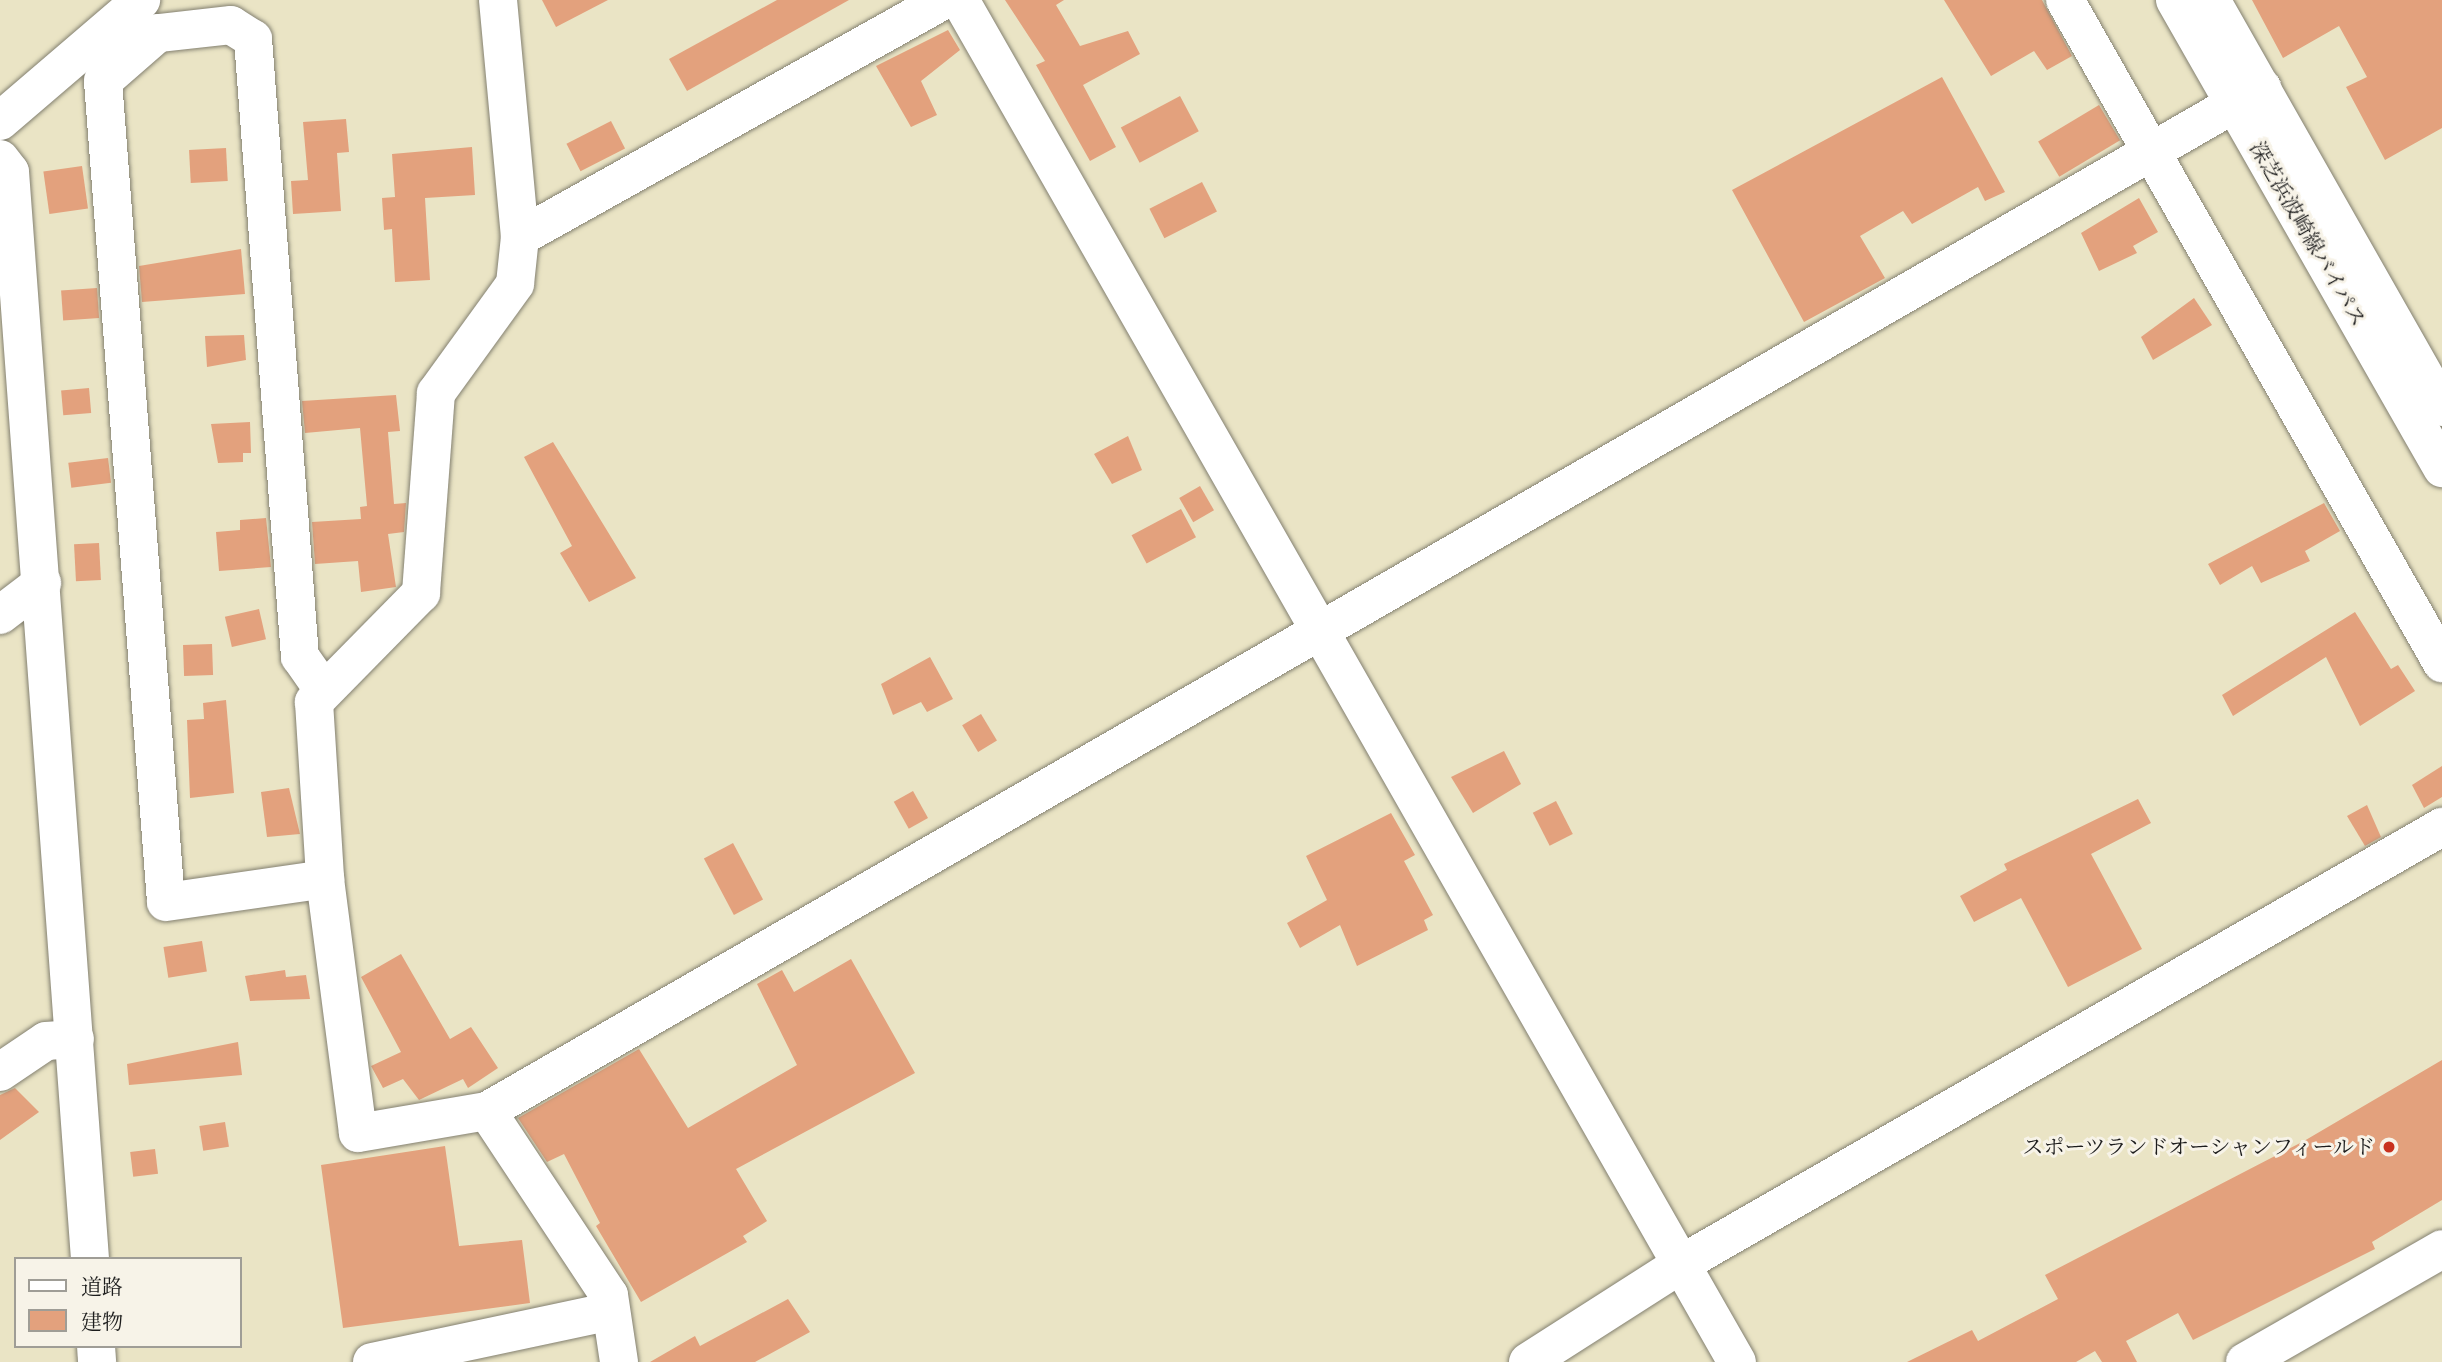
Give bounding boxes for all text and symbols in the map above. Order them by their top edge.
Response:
street label: 深芝浜波崎線バイパス [2245,137,2371,331]
place label: スポーツランドオーシャンフィールド [2018,1134,2375,1160]
marker: スポーツランドオーシャンフィールド [2381,1139,2397,1155]
legend [14,1257,242,1348]
text: 道路 [81,1271,123,1302]
text: 建物 [81,1306,123,1337]

